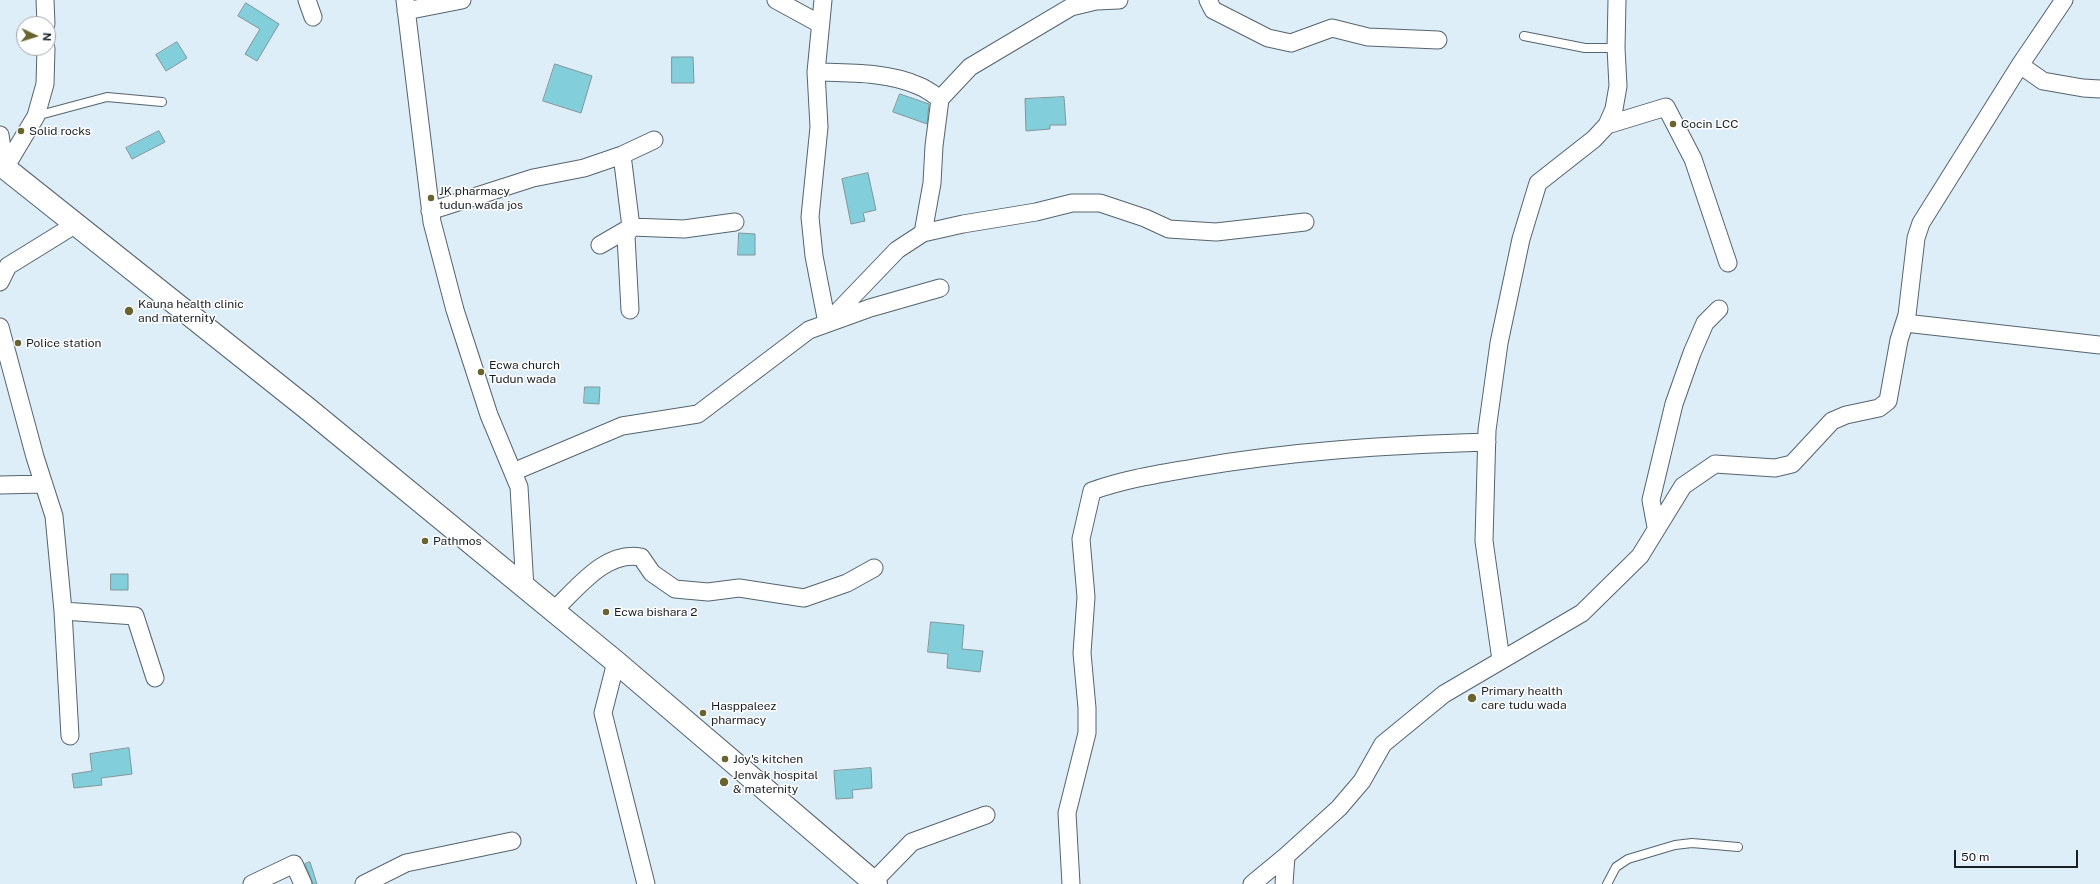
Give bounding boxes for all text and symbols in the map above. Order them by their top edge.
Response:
north arrow [16,16,56,56]
text: N [41,32,53,41]
place label: Cocin LCC [1681,117,1739,131]
marker: Cocin LCC [1668,119,1678,129]
place label: Solid rocks [29,124,91,138]
marker: Solid rocks [16,126,26,136]
place label: JK pharmacy tudun wada jos [439,184,523,212]
marker: JK pharmacy tudun wada jos [426,193,436,203]
place label: Kauna health clinic and maternity [138,297,244,325]
marker: Kauna health clinic and maternity [123,305,135,317]
place label: Police station [26,336,101,350]
marker: Police station [13,338,23,348]
place label: Ecwa church Tudun wada [489,358,560,386]
marker: Ecwa church Tudun wada [476,367,486,377]
place label: Pathmos [433,534,482,548]
marker: Pathmos [420,536,430,546]
place label: Ecwa bishara 2 [614,605,697,619]
marker: Ecwa bishara 2 [601,607,611,617]
place label: Primary health care tudu wada [1481,684,1567,712]
marker: Primary health care tudu wada [1466,692,1478,704]
place label: Hasppaleez pharmacy [711,699,776,727]
marker: Hasppaleez pharmacy [698,708,708,718]
place label: Joy's kitchen [733,752,803,766]
marker: Joy's kitchen [720,754,730,764]
place label: Jenvak hospital & maternity [733,768,818,796]
marker: Jenvak hospital & maternity [718,776,730,788]
scale bar [1956,842,2080,868]
text: 50 m [1961,850,1989,864]

